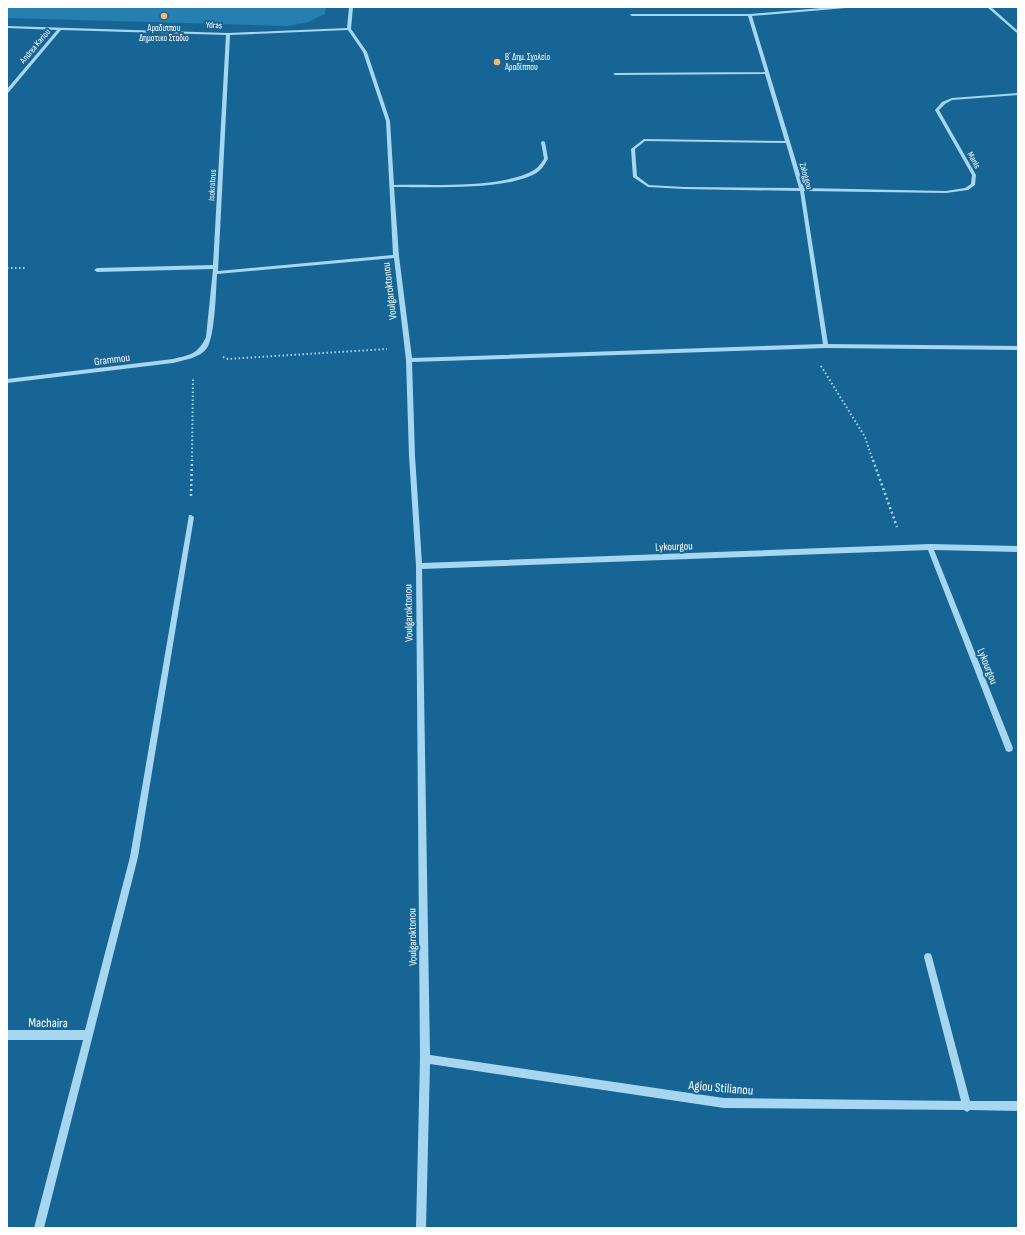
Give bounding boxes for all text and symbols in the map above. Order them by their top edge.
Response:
marker: Αραδιππου Δημοτικο Σταδιο [159,11,169,21]
street label: Ydras [206,20,222,31]
place label: Αραδιππου Δημοτικο Σταδιο [139,23,189,44]
street label: Andrea Kariou [17,27,53,67]
place label: Β´ Δημ. Σχολείο Αραδίππου [504,52,551,73]
marker: Β´ Δημ. Σχολείο Αραδίππου [492,57,502,67]
street label: Manis [964,150,983,171]
street label: Zaloggou [796,162,815,191]
street label: Isokratous [206,169,219,201]
street label: Voulgaroktonou [379,261,399,320]
street label: Grammou [93,351,131,368]
street label: Lykourgou [655,539,693,554]
street label: Voulgaroktonou [401,584,416,642]
street label: Lykourgou [974,646,1001,686]
street label: Voulgaroktonou [405,908,420,966]
street label: Machaira [28,1015,68,1031]
street label: Agiou Stilianou [687,1077,754,1099]

